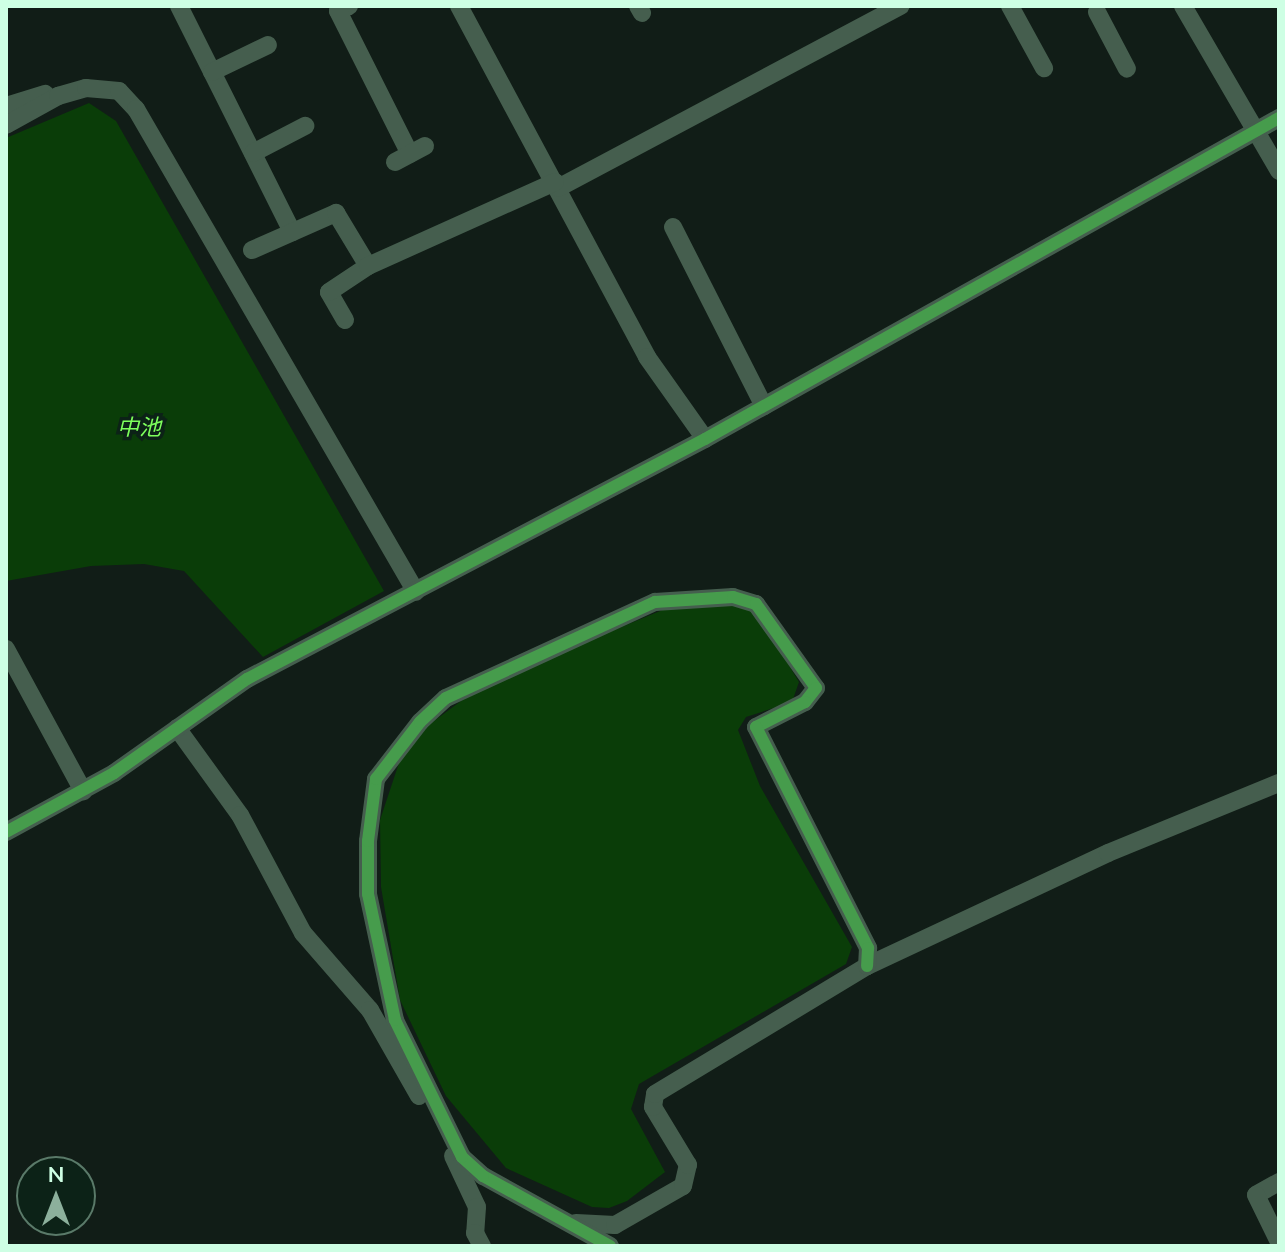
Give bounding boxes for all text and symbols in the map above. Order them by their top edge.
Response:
water label: 中池 [117,415,161,441]
north arrow [16,1156,96,1236]
text: N [48,1160,64,1188]

